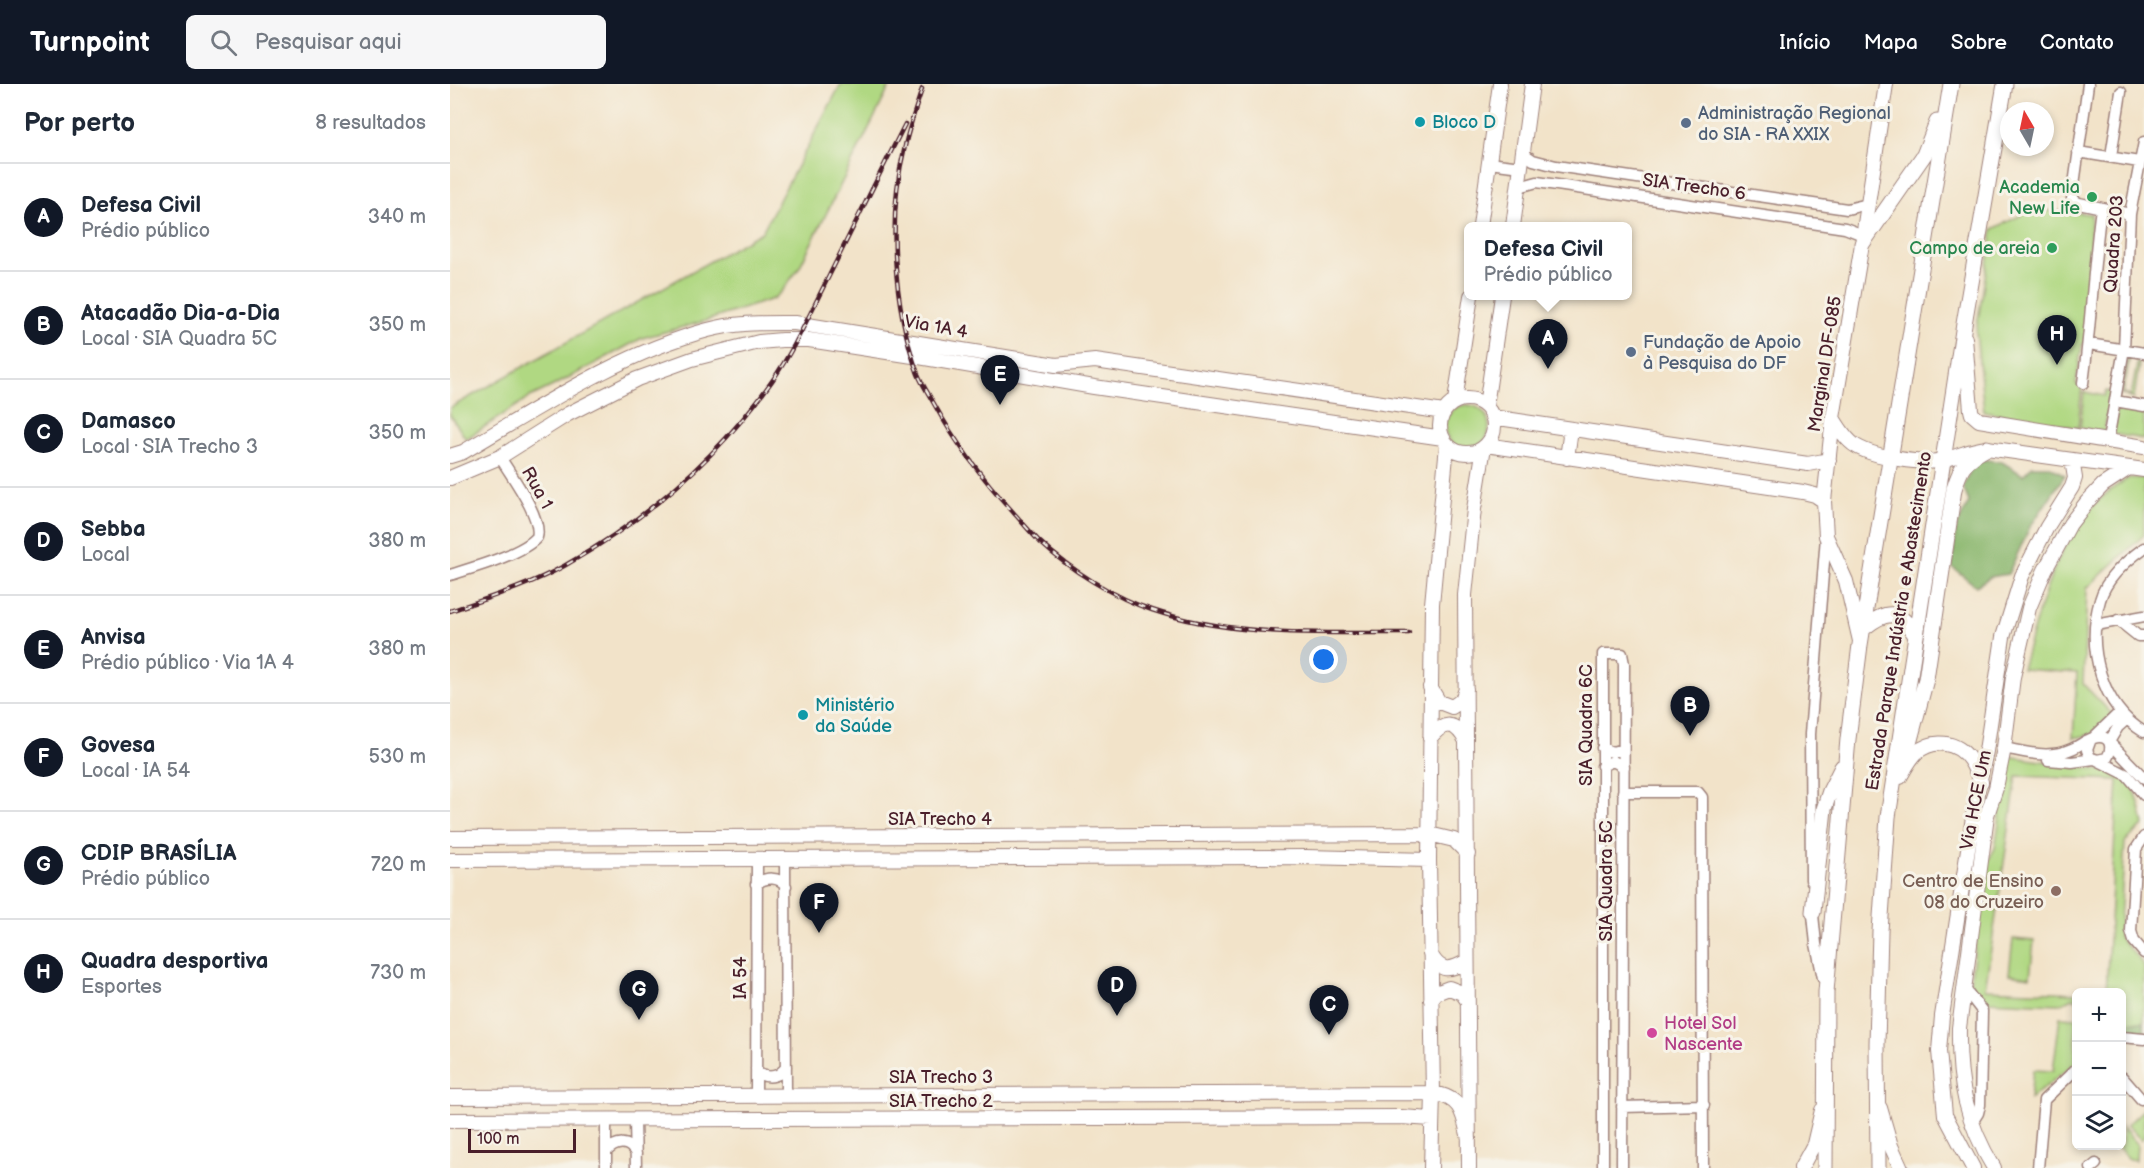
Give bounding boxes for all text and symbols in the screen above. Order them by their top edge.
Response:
search box [186,15,606,69]
text: Turnpoint [30,26,150,59]
icon: search [207,26,240,59]
text: Pesquisar aqui [255,29,402,56]
text: Início [1779,30,1831,55]
text: Mapa [1864,30,1918,55]
text: Sobre [1951,30,2007,55]
text: Contato [2040,30,2114,55]
north arrow [2000,102,2054,156]
place label: Administração Regional do SIA - RA XXIX [1698,103,1891,145]
text: Por perto [24,108,135,139]
text: 8 resultados [315,111,426,135]
place label: Bloco D [1432,112,1496,133]
marker: Bloco D [1413,115,1427,129]
marker: Administração Regional do SIA - RA XXIX [1679,116,1693,130]
street label: SIA Trecho 6 [1641,169,1747,205]
place label: Academia New Life [1999,177,2080,219]
marker: Academia New Life [2085,190,2099,204]
text: Defesa Civil [81,192,201,219]
street label: Quadra 203 [2100,194,2128,294]
text: A [37,205,50,229]
text: 340 m [368,205,426,229]
text: Prédio público [81,219,210,243]
popup [1464,222,1632,300]
text: Defesa Civil [1483,236,1603,263]
place label: Campo de areia [1909,238,2040,259]
marker: Campo de areia [2045,241,2059,255]
text: Prédio público [1483,263,1613,287]
street label: Marginal DF-085 [1804,294,1846,434]
text: Atacadão Dia-a-Dia [81,300,280,327]
street label: Via 1A 4 [903,311,969,343]
text: B [36,313,51,337]
text: 350 m [369,313,426,337]
pin: H [2038,316,2076,365]
pin: A [1528,320,1568,369]
text: Local · SIA Quadra 5C [81,327,277,351]
place label: Fundação de Apoio à Pesquisa do DF [1643,332,1801,374]
marker: Fundação de Apoio à Pesquisa do DF [1624,345,1638,359]
pin: E [980,356,1020,405]
text: Damasco [81,408,176,435]
text: C [36,421,51,445]
text: 350 m [369,421,426,445]
text: Local · SIA Trecho 3 [81,435,258,459]
street label: Estrada Parque Indústria e Abastecimento [1862,450,1936,792]
street label: Rua 1 [517,463,557,513]
text: Sebba [81,516,146,543]
text: D [37,529,50,553]
text: 380 m [368,529,426,553]
text: Local [81,543,130,567]
text: Anvisa [81,624,146,651]
text: E [37,637,50,661]
text: 380 m [368,637,426,661]
your location [1309,645,1338,674]
text: Prédio público · Via 1A 4 [81,651,294,675]
street label: SIA Quadra 6C [1576,664,1597,786]
pin: B [1670,686,1710,736]
place label: Ministério da Saúde [815,695,895,737]
marker: Ministério da Saúde [796,708,810,722]
text: Govesa [81,732,156,759]
text: F [37,745,50,769]
text: 530 m [369,745,426,769]
street label: Via HCE Um [1956,748,1996,852]
text: Local · IA 54 [81,759,190,783]
street label: SIA Trecho 4 [888,809,992,830]
street label: SIA Quadra 5C [1596,820,1617,942]
text: CDIP BRASÍLIA [81,840,236,867]
text: G [36,853,51,877]
text: 720 m [371,853,426,877]
text: Prédio público [81,867,210,891]
place label: Centro de Ensino 08 do Cruzeiro [1902,871,2044,913]
pin: F [800,884,838,933]
marker: Centro de Ensino 08 do Cruzeiro [2049,884,2063,898]
text: Quadra desportiva [81,948,268,975]
street label: IA 54 [730,957,751,999]
text: H [36,961,51,985]
text: 730 m [370,961,426,985]
pin: D [1098,966,1136,1016]
pin: G [620,970,658,1020]
text: Esportes [81,975,162,999]
pin: C [1310,986,1348,1035]
map controls [2072,988,2126,1150]
button: + [2072,988,2126,1042]
place label: Hotel Sol Nascente [1664,1013,1743,1055]
marker: Hotel Sol Nascente [1645,1026,1659,1040]
button: − [2072,1042,2126,1096]
street label: SIA Trecho 3 [889,1067,993,1088]
street label: SIA Trecho 2 [889,1091,993,1112]
button: layers [2072,1096,2126,1150]
scale bar [468,1126,576,1154]
text: 100 m [477,1130,520,1149]

